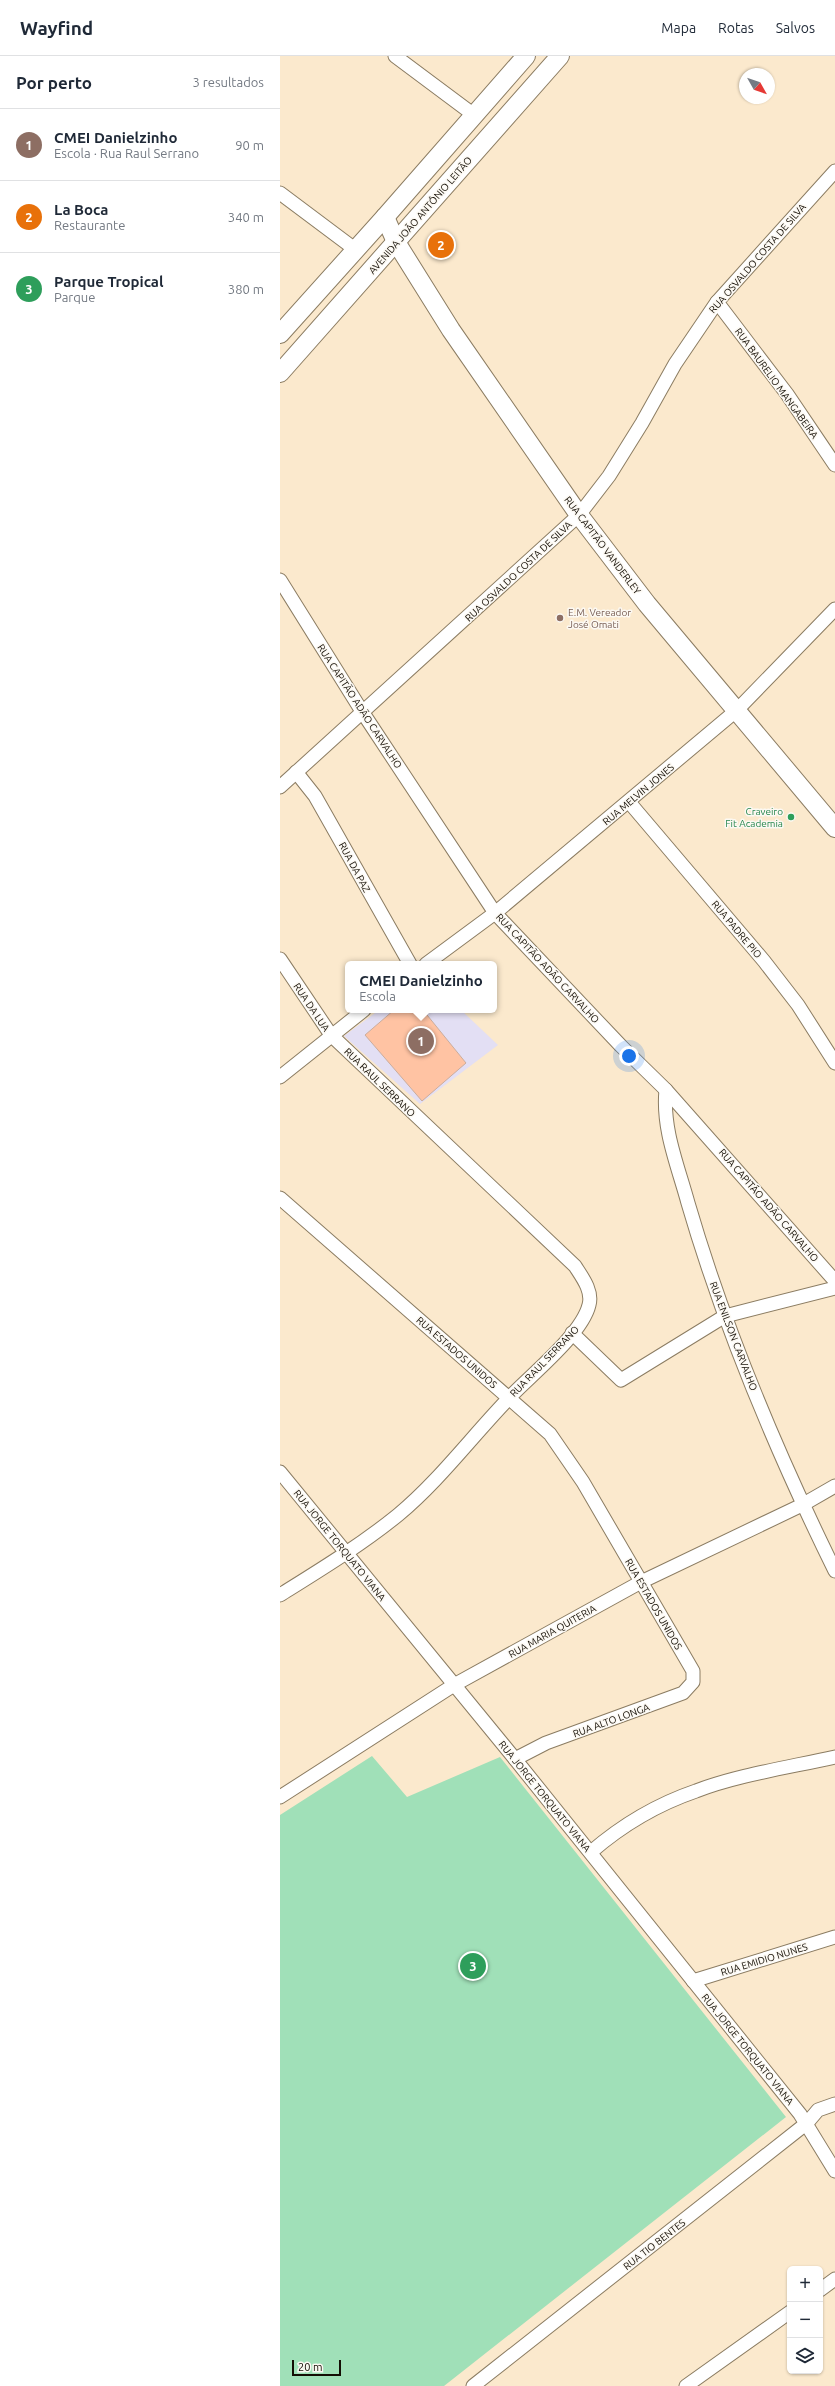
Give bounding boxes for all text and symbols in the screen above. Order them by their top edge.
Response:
text: Wayfind [20,17,93,39]
text: Mapa [661,20,696,36]
text: Rotas [718,20,754,36]
text: Salvos [776,20,815,36]
north arrow [739,68,775,104]
text: Por perto [16,73,92,92]
text: 3 resultados [193,75,264,89]
text: CMEI Danielzinho [54,129,177,146]
text: 1 [25,138,33,152]
text: 90 m [235,138,264,152]
text: Escola · Rua Raul Serrano [54,146,199,160]
street label: AVENIDA JOÃO ANTÔNIO LEITÃO [367,154,474,276]
text: La Boca [54,201,108,218]
street label: RUA OSVALDO COSTA DE SILVA [707,201,808,315]
text: 2 [25,210,33,224]
text: 340 m [228,210,264,224]
text: Restaurante [54,218,125,232]
pin: 2 [428,230,454,260]
text: Parque Tropical [54,273,163,290]
text: 3 [25,282,33,296]
text: 380 m [228,282,264,296]
text: Parque [54,290,95,304]
street label: RUA BAURELIO MANGABEIRA [733,326,821,441]
street label: RUA CAPITÃO VANDERLEY [562,494,643,597]
street label: RUA OSVALDO COSTA DE SILVA [463,519,574,624]
place label: E.M. Vereador José Omati [568,607,631,630]
marker: E.M. Vereador José Omati [555,613,565,623]
street label: RUA CAPITÃO ADÃO CARVALHO [315,642,404,771]
street label: RUA MELVIN JONES [601,761,676,827]
place label: Craveiro Fit Academia [725,806,783,829]
marker: Craveiro Fit Academia [786,812,796,822]
street label: RUA DA PAZ [337,840,373,895]
street label: RUA PADRE PIO [709,898,764,960]
street label: RUA CAPITÃO ADÃO CARVALHO [494,911,602,1026]
popup [345,961,497,1013]
text: CMEI Danielzinho [359,972,483,989]
street label: RUA DA LUA [291,981,332,1034]
text: Escola [359,989,396,1003]
pin: 1 [408,1026,434,1056]
street label: RUA RAUL SERRANO [342,1046,417,1119]
your location [619,1046,639,1066]
street label: RUA CAPITÃO ADÃO CARVALHO [717,1147,821,1264]
street label: RUA ENILSON CARVALHO [708,1280,760,1393]
street label: RUA ESTADOS UNIDOS [414,1314,499,1390]
street label: RUA RAUL SERRANO [508,1324,581,1399]
street label: RUA JORGE TORQUATO VIANA [291,1488,388,1603]
street label: RUA ESTADOS UNIDOS [623,1557,684,1652]
street label: RUA MARIA QUITERIA [507,1603,598,1660]
street label: RUA ALTO LONGA [571,1701,651,1739]
street label: RUA JORGE TORQUATO VIANA [496,1739,593,1854]
street label: RUA EMIDIO NUNES [719,1941,809,1978]
pin: 3 [460,1951,486,1981]
street label: RUA JORGE TORQUATO VIANA [699,1992,796,2107]
street label: RUA TIO BENTES [621,2217,687,2272]
map controls [787,2266,823,2374]
button: + [787,2266,823,2302]
button: − [787,2302,823,2338]
button: layers [787,2338,823,2374]
scale bar [292,2358,341,2377]
text: 20 m [298,2361,322,2373]

